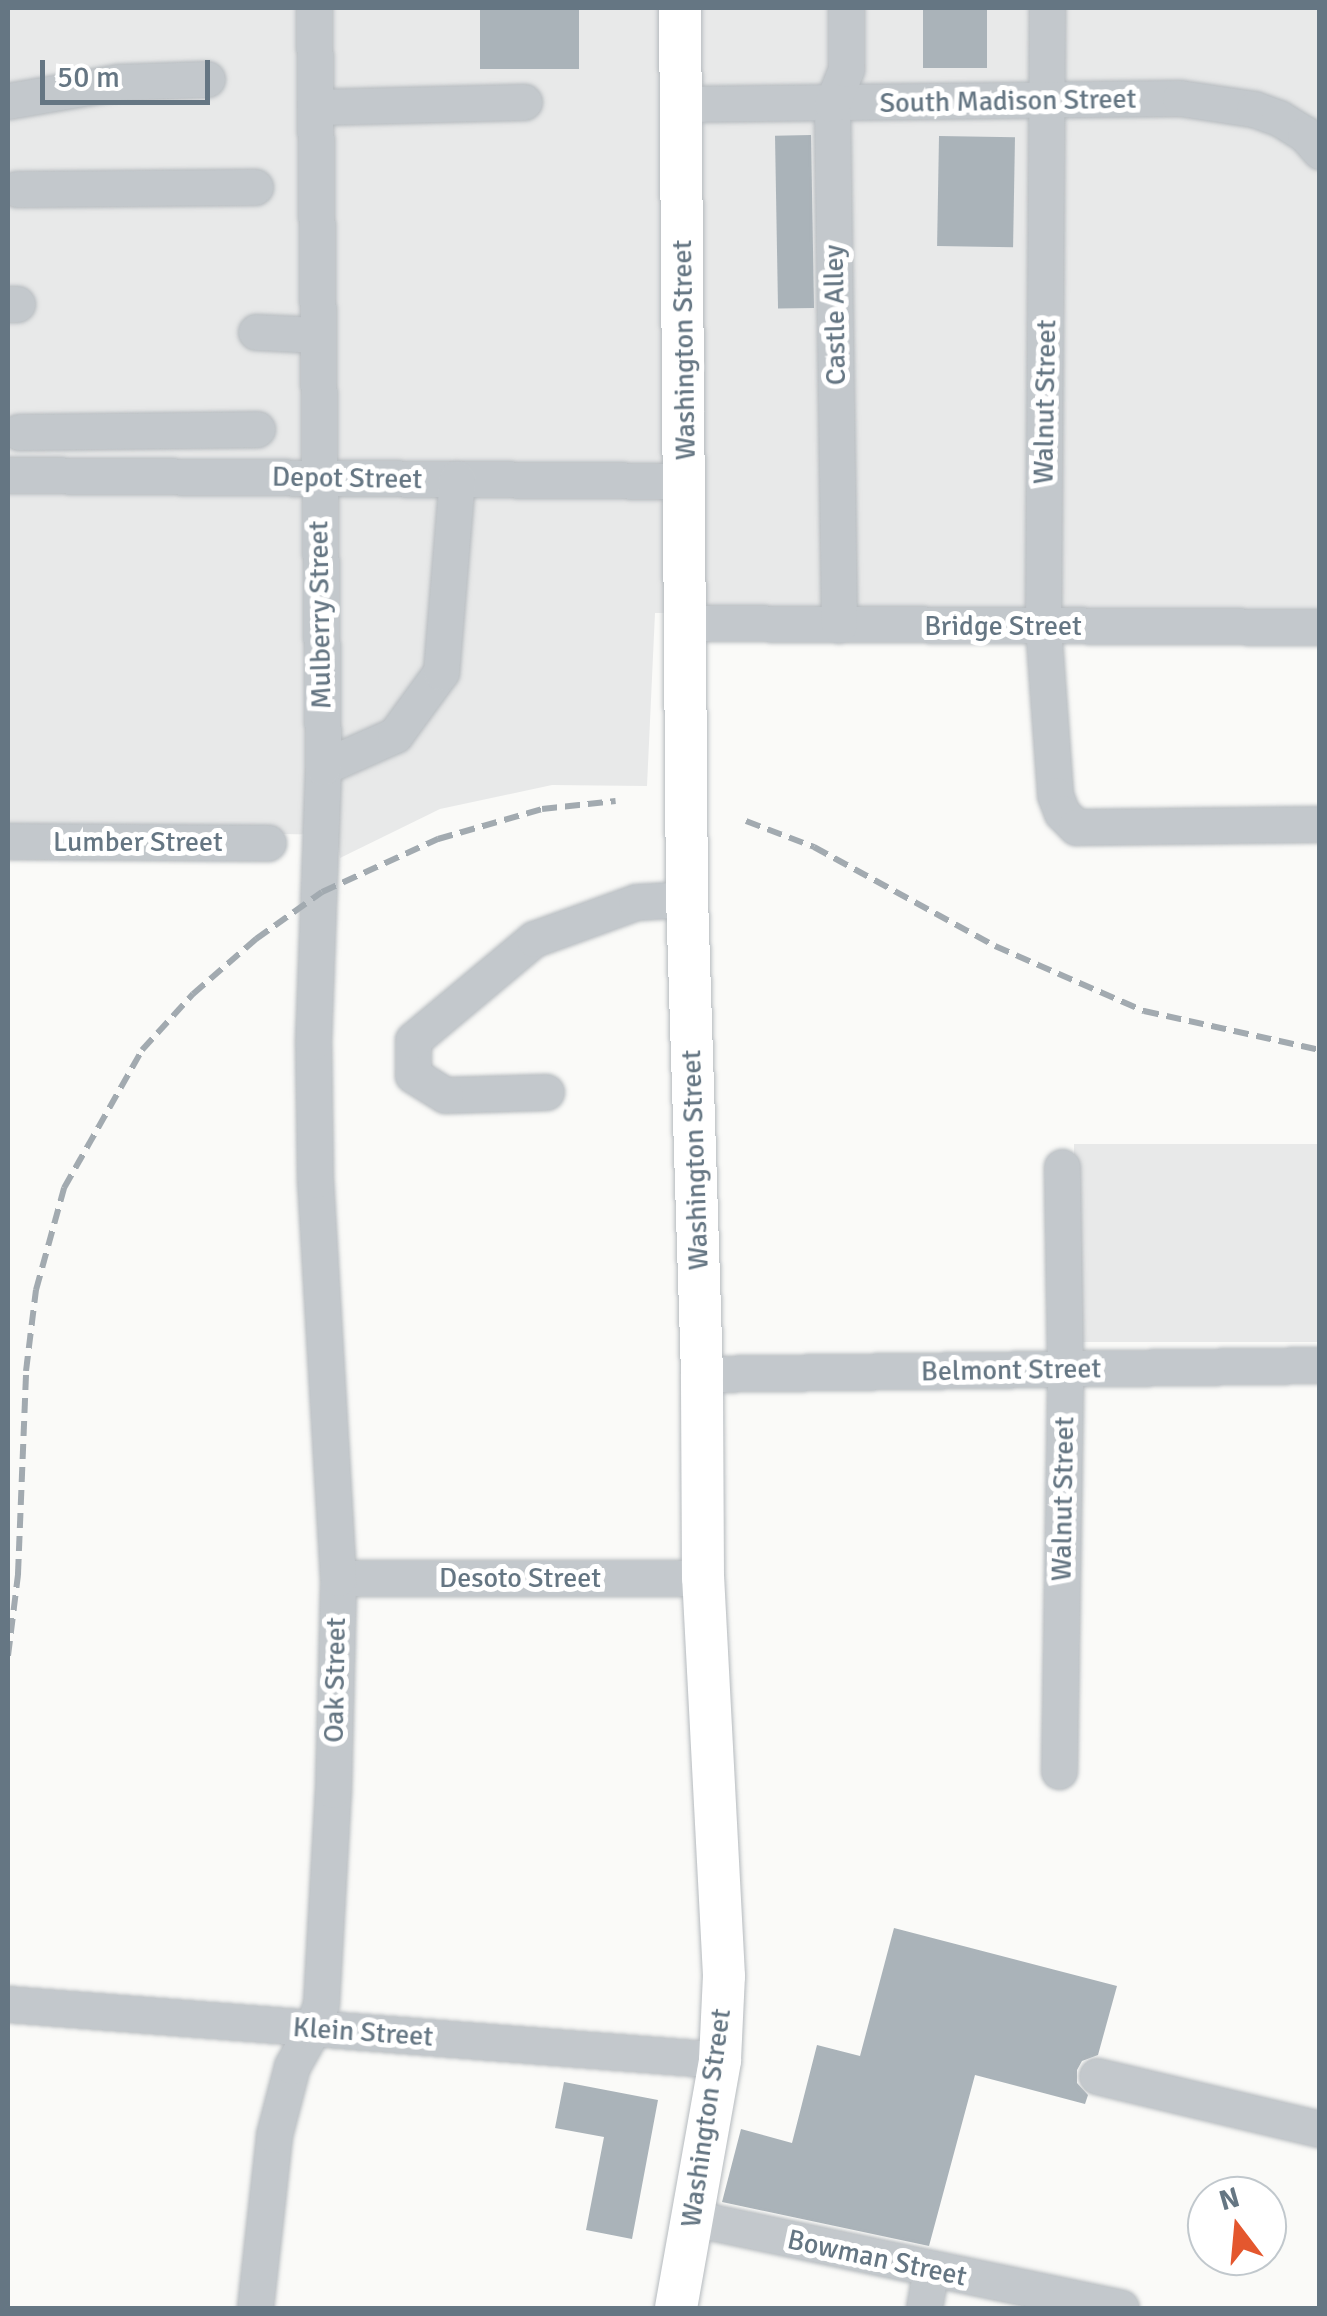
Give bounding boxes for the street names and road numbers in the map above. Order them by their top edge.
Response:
street label: South Madison Street [879,82,1137,120]
street label: Washington Street [665,239,703,461]
street label: Castle Alley [817,244,853,386]
street label: Walnut Street [1027,319,1063,485]
street label: Depot Street [272,460,422,496]
street label: Mulberry Street [302,520,338,710]
street label: Bridge Street [924,609,1082,643]
street label: Lumber Street [53,825,223,859]
street label: Washington Street [674,1049,716,1271]
street label: Belmont Street [921,1352,1101,1388]
street label: Walnut Street [1045,1416,1081,1582]
street label: Desoto Street [439,1561,601,1595]
street label: Oak Street [317,1617,353,1743]
street label: Washington Street [674,2006,738,2230]
street label: Klein Street [292,2010,434,2054]
street label: Bowman Street [784,2223,970,2293]

